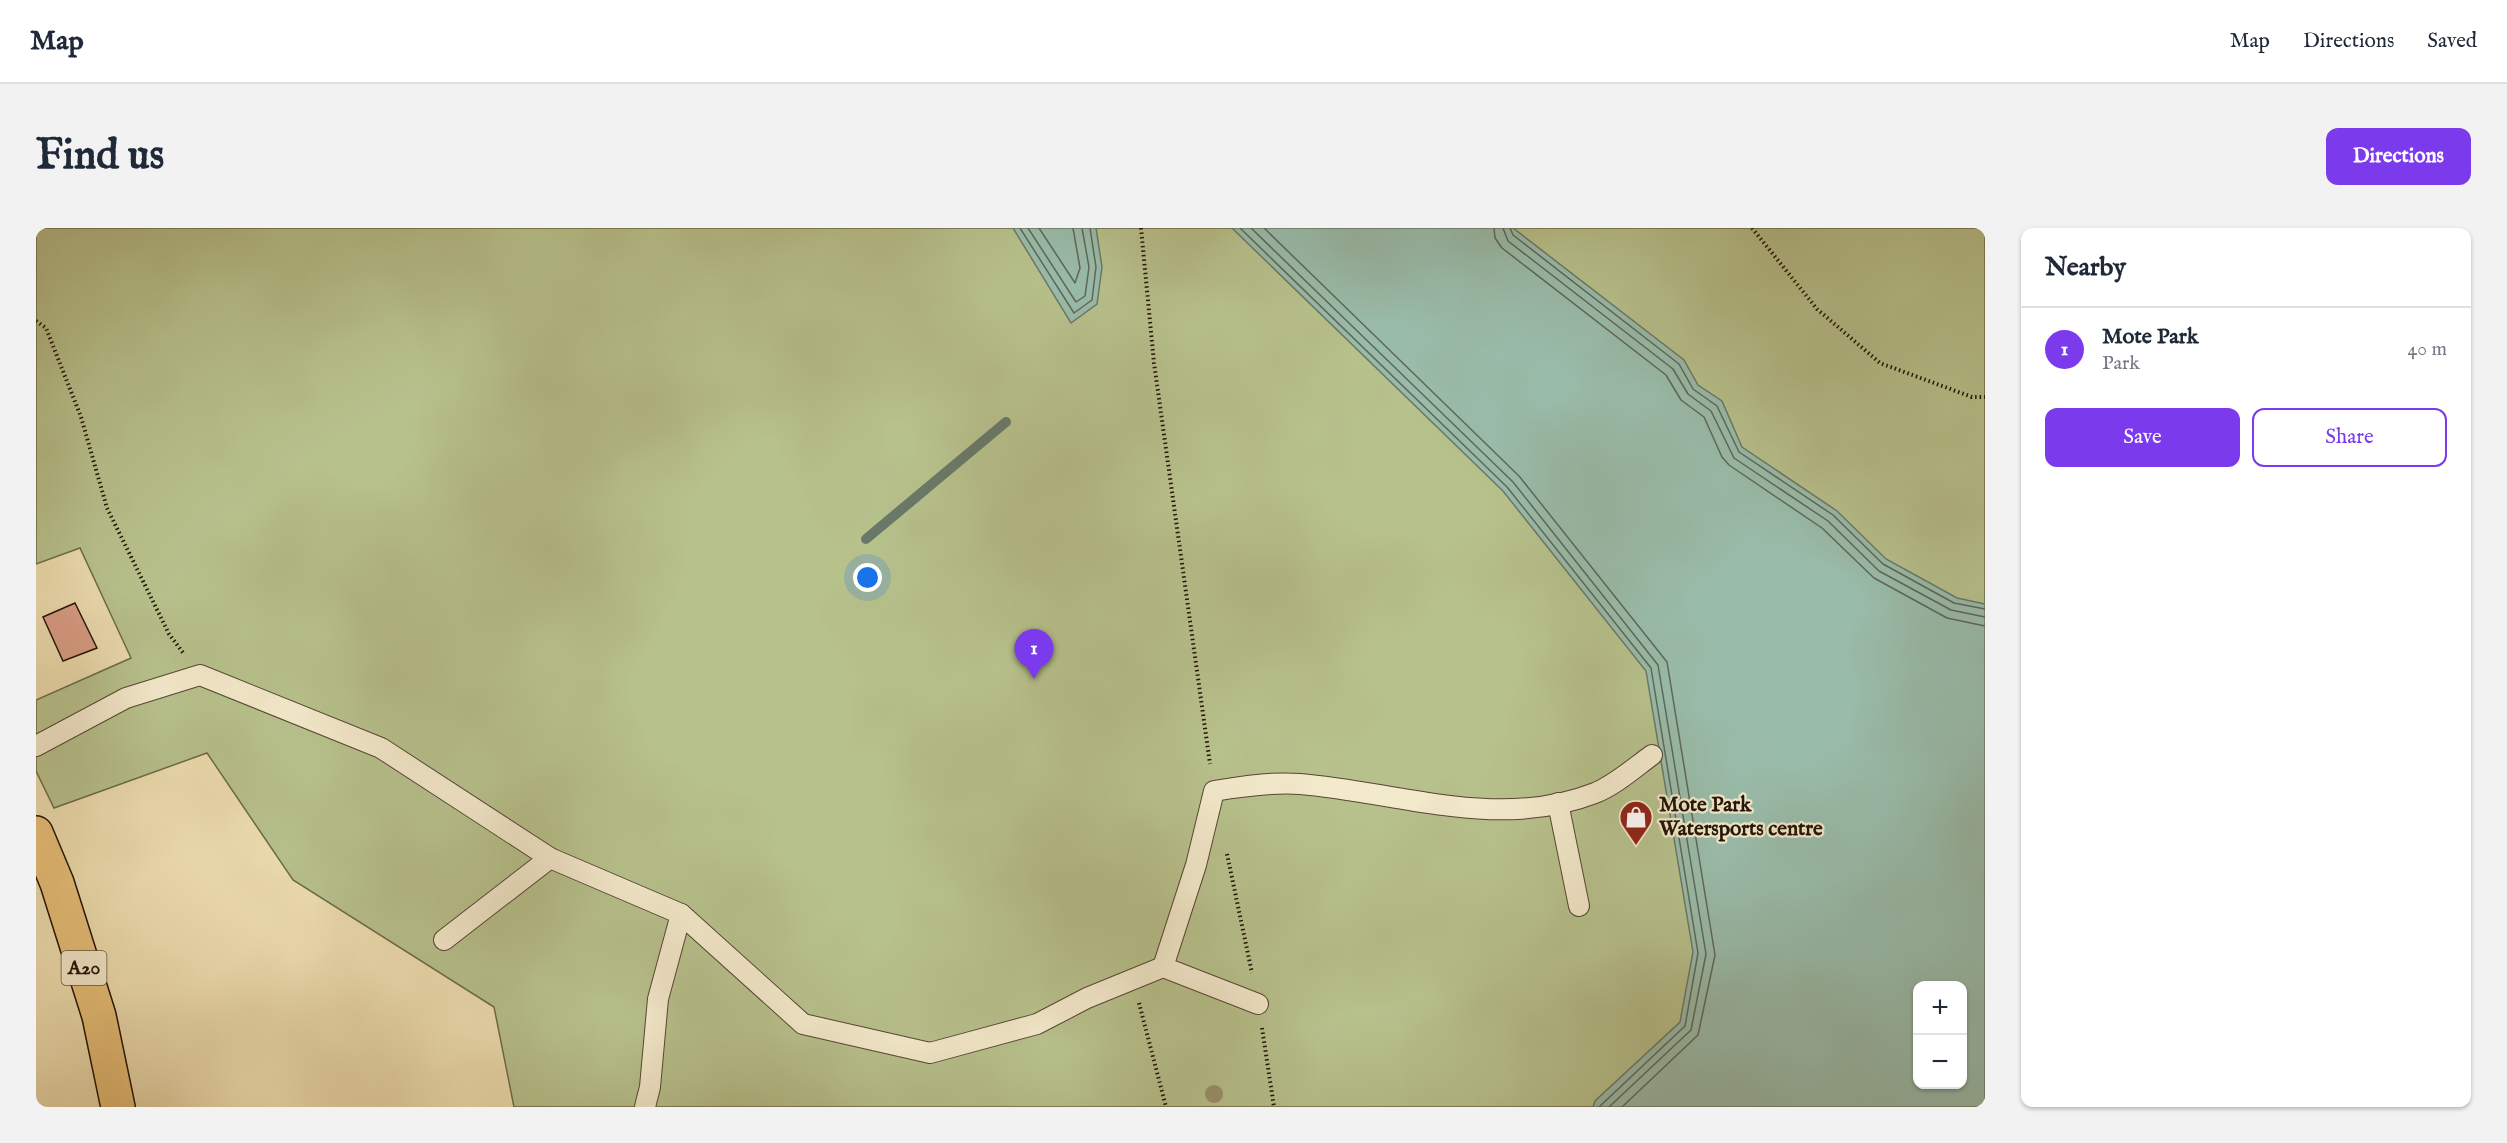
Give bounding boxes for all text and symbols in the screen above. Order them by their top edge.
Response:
text: Map [30,24,84,59]
text: Map [2230,28,2270,55]
text: Directions [2303,28,2394,55]
text: Saved [2427,28,2477,55]
button: Directions [2326,128,2471,185]
text: Find us [36,130,164,183]
text: Nearby [2045,251,2126,284]
text: Mote Park [2102,323,2199,351]
text: 1 [2061,337,2068,362]
text: 40 m [2408,337,2447,362]
text: Park [2102,351,2140,376]
button: Save [2045,408,2240,467]
button: Share [2252,408,2447,467]
your location [853,563,882,592]
pin: 1 [1014,630,1054,679]
place label: Mote Park Watersports centre [1658,792,1823,843]
shop icon: Mote Park Watersports centre [1618,799,1654,846]
road number: A20 [62,951,106,985]
map controls [1913,981,1967,1089]
button: + [1913,981,1967,1035]
button: − [1913,1035,1967,1089]

